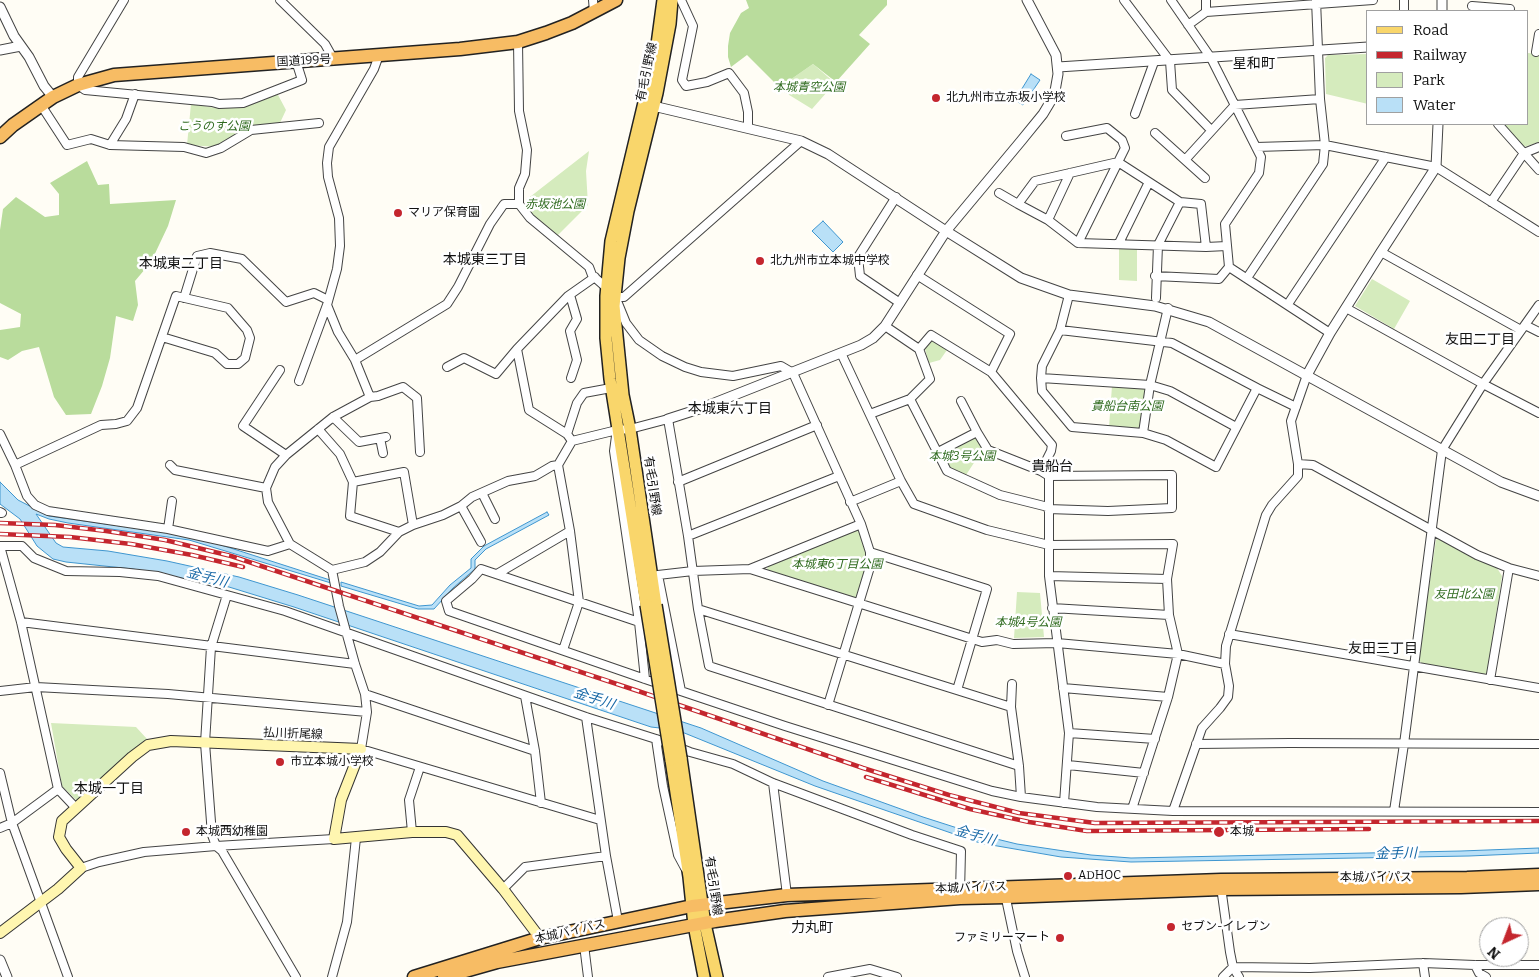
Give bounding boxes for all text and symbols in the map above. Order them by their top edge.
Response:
legend [1366,10,1529,125]
text: Road [1413,21,1448,39]
street label: 有毛引野線 [634,41,660,103]
text: Railway [1413,46,1467,64]
street label: 国道199号 [276,52,332,70]
district label: 星和町 [1233,56,1275,72]
text: Park [1413,71,1445,89]
park label: 本城青空公園 [773,81,845,95]
place label: 北九州市立赤坂小学校 [946,91,1066,105]
marker: 北九州市立赤坂小学校 [930,92,942,104]
text: Water [1413,96,1455,114]
park label: こうのす公園 [178,120,250,134]
park label: 赤坂池公園 [525,198,585,212]
place label: マリア保育園 [408,206,480,220]
marker: マリア保育園 [392,207,404,219]
district label: 本城東三丁目 [443,252,527,268]
place label: 北九州市立本城中学校 [770,254,890,268]
marker: 北九州市立本城中学校 [754,255,766,267]
district label: 本城東二丁目 [139,256,223,272]
district label: 友田二丁目 [1445,332,1515,348]
park label: 貴船台南公園 [1091,400,1163,414]
district label: 本城東六丁目 [688,401,772,417]
park label: 本城3号公園 [929,450,995,464]
street label: 有毛引野線 [641,455,663,517]
district label: 貴船台 [1031,459,1073,475]
park label: 本城東6丁目公園 [792,558,882,572]
water label: 金手川 [185,564,229,592]
park label: 友田北公園 [1434,588,1494,602]
park label: 本城4号公園 [995,616,1061,630]
district label: 友田三丁目 [1348,641,1418,657]
water label: 金手川 [571,685,617,713]
street label: 払川折尾線 [263,726,323,742]
place label: 市立本城小学校 [290,755,374,769]
marker: 市立本城小学校 [274,756,286,768]
district label: 本城一丁目 [74,781,144,797]
water label: 金手川 [953,822,997,850]
place label: 本城西幼稚園 [196,825,268,839]
marker: 本城 [1212,825,1226,839]
place label: 本城 [1230,825,1254,839]
marker: 本城西幼稚園 [180,826,192,838]
water label: 金手川 [1375,845,1417,863]
street label: 有毛引野線 [702,855,724,917]
place label: ADHOC [1078,869,1121,883]
marker: ADHOC [1062,870,1074,882]
street label: 本城バイパス [1340,871,1412,885]
street label: 本城バイパス [935,880,1007,896]
street label: 本城バイパス [533,917,607,947]
north arrow [1479,917,1529,967]
district label: 力丸町 [791,920,833,936]
place label: セブン-イレブン [1181,920,1270,934]
marker: セブン-イレブン [1165,921,1177,933]
place label: ファミリーマート [954,931,1050,945]
marker: ファミリーマート [1054,932,1066,944]
text: N [1484,943,1504,963]

